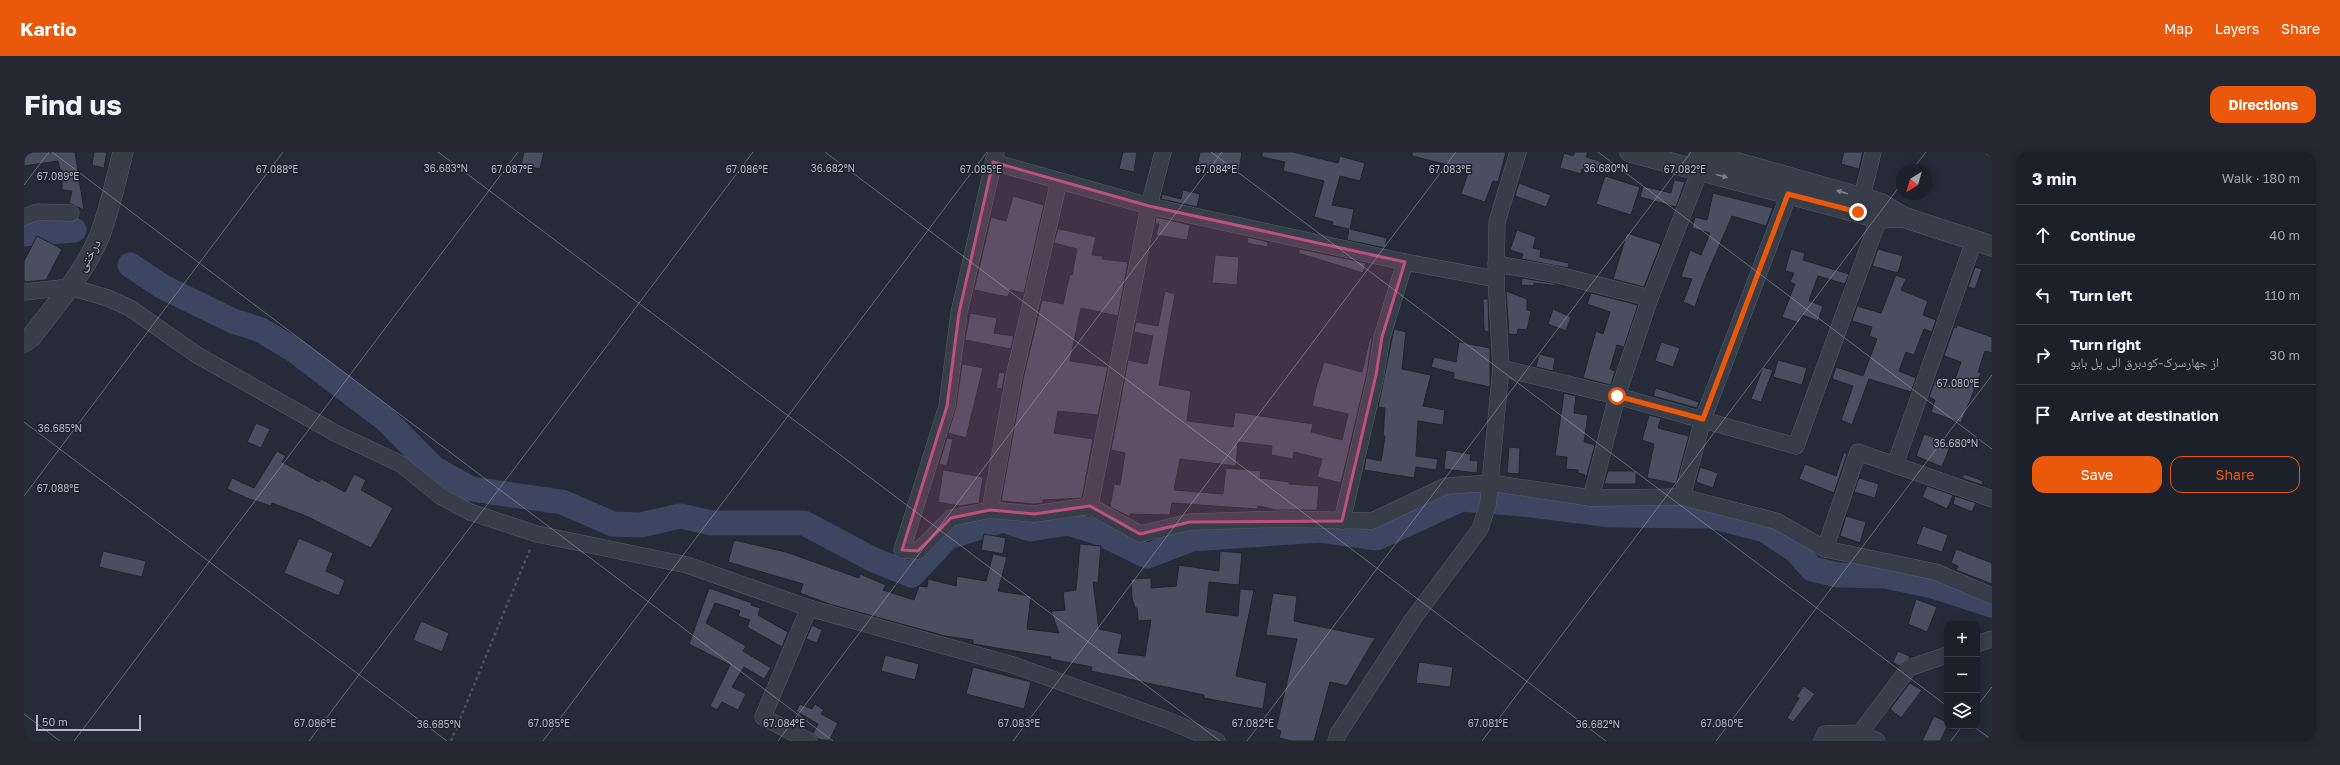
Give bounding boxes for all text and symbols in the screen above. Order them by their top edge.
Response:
text: Kartio [20,17,77,40]
text: Map [2164,20,2193,37]
text: Layers [2215,20,2259,37]
text: Share [2281,20,2320,37]
button: Directions [2210,86,2316,123]
text: Find us [24,88,122,121]
text: 36.683°N [424,162,468,174]
text: 36.682°N [811,162,855,174]
text: 36.680°N [1584,162,1628,174]
text: 67.088°E [256,163,298,175]
text: 67.087°E [491,163,533,175]
text: 67.086°E [726,163,768,175]
text: 67.085°E [960,163,1002,175]
text: 67.084°E [1195,163,1237,175]
text: 67.083°E [1429,163,1471,175]
text: 67.082°E [1664,163,1706,175]
north arrow [1896,164,1932,200]
text: 3 min [2032,168,2076,189]
text: 67.089°E [37,170,79,182]
text: Walk · 180 m [2222,170,2300,186]
one-way arrow [1716,174,1728,180]
one-way arrow [1836,189,1848,195]
route end [1849,203,1867,221]
icon: ahead [2032,224,2054,246]
text: Continue [2070,226,2136,244]
text: 40 m [2269,227,2300,243]
street label: درختی [72,236,105,275]
icon: left [2032,284,2054,306]
text: Turn left [2070,286,2132,304]
text: 110 m [2265,287,2300,303]
text: Turn right [2070,335,2141,353]
icon: right [2032,344,2054,366]
text: 30 m [2270,347,2300,363]
text: از جهارسرک-کودبرق الی پل بایو [2070,354,2219,370]
text: 67.080°E [1937,377,1979,389]
route start [1608,387,1626,405]
icon: arrive [2032,404,2054,426]
text: Arrive at destination [2070,406,2219,424]
text: 36.685°N [38,422,82,434]
text: 36.680°N [1934,437,1978,449]
button: Save [2032,456,2162,493]
button: Share [2170,456,2300,493]
text: 67.088°E [37,482,79,494]
map controls [1944,621,1980,729]
button: + [1944,621,1980,657]
button: − [1944,657,1980,693]
button: layers [1944,693,1980,729]
scale bar [36,713,141,732]
text: 50 m [42,715,68,728]
text: 67.086°E [294,717,336,729]
text: 67.085°E [528,717,570,729]
text: 67.084°E [763,717,805,729]
text: 67.083°E [998,717,1040,729]
text: 67.082°E [1232,717,1274,729]
text: 67.081°E [1468,717,1508,729]
text: 67.080°E [1701,717,1743,729]
text: 36.685°N [417,718,461,730]
text: 36.682°N [1576,718,1620,730]

